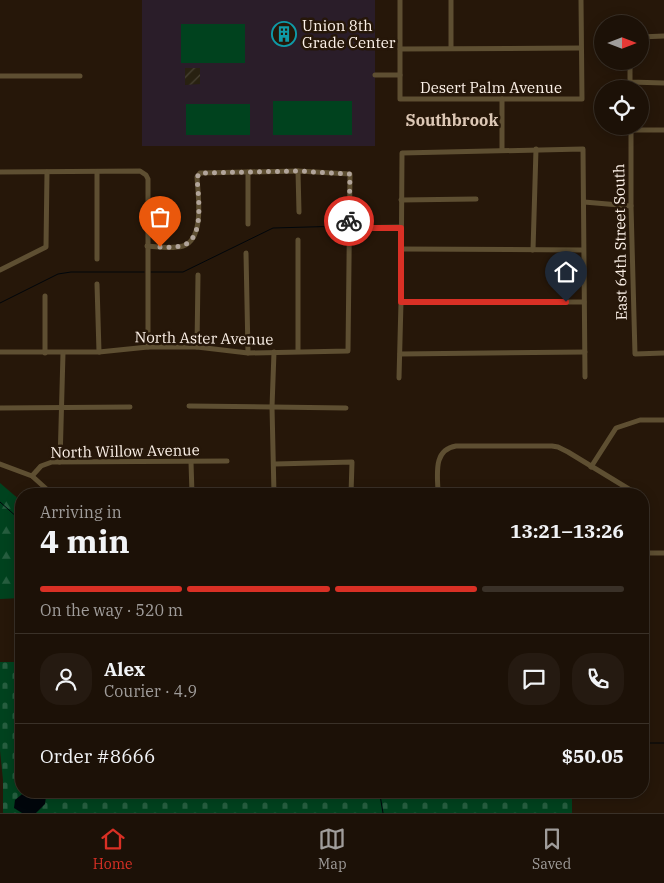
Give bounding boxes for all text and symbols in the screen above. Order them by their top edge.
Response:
north arrow [594,15,649,70]
map controls [594,15,649,135]
place label: Union 8th Grade Center [302,16,396,52]
building icon: Union 8th Grade Center [271,21,297,47]
street label: Desert Palm Avenue [420,78,562,97]
button: locate [594,80,649,135]
district label: Southbrook [406,110,498,130]
street label: East 64th Street South [609,163,631,321]
pin [139,196,181,247]
courier [324,196,374,246]
icon: bag [146,203,174,231]
icon: bike [335,207,363,235]
pin [545,251,587,302]
icon: home [552,258,580,286]
street label: North Aster Avenue [135,327,273,349]
street label: North Willow Avenue [50,440,200,462]
text: Arriving in [40,502,122,522]
text: 13:21–13:26 [510,519,624,543]
text: 4 min [40,520,130,562]
text: On the way · 520 m [40,600,183,620]
button: person [40,653,92,705]
button: chat [508,653,560,705]
button: phone [572,653,624,705]
text: Alex [104,657,145,681]
text: Courier · 4.9 [104,681,197,701]
text: Order #8666 [40,744,155,768]
text: $50.05 [562,744,624,768]
tab: Home [93,825,133,873]
tab: Map [318,825,347,873]
tab: Saved [532,825,571,873]

